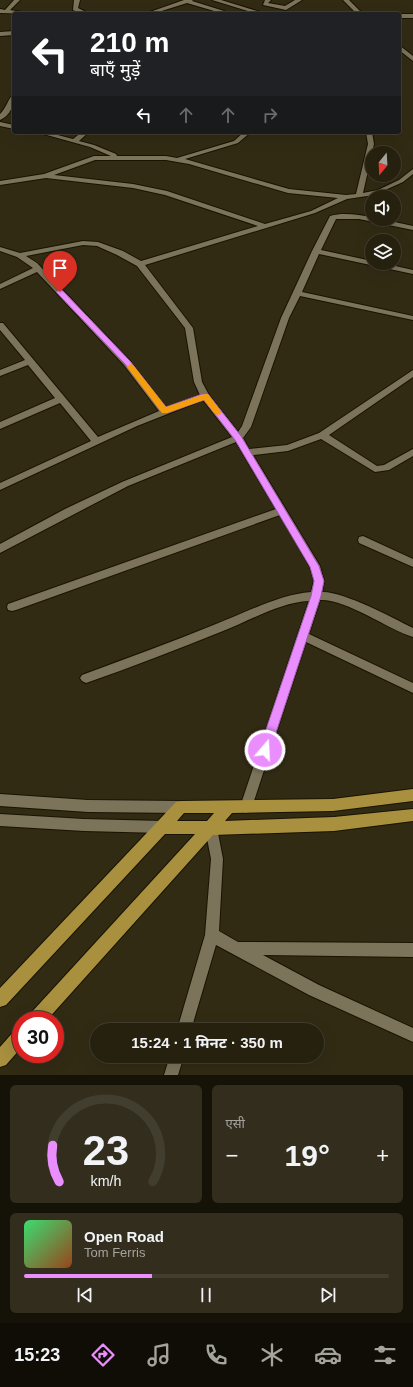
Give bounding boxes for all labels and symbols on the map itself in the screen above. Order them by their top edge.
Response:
north arrow [365,146,401,182]
pin [43,251,77,292]
position arrow [244,729,286,771]
speed limit sign: 30 [12,1011,64,1063]

